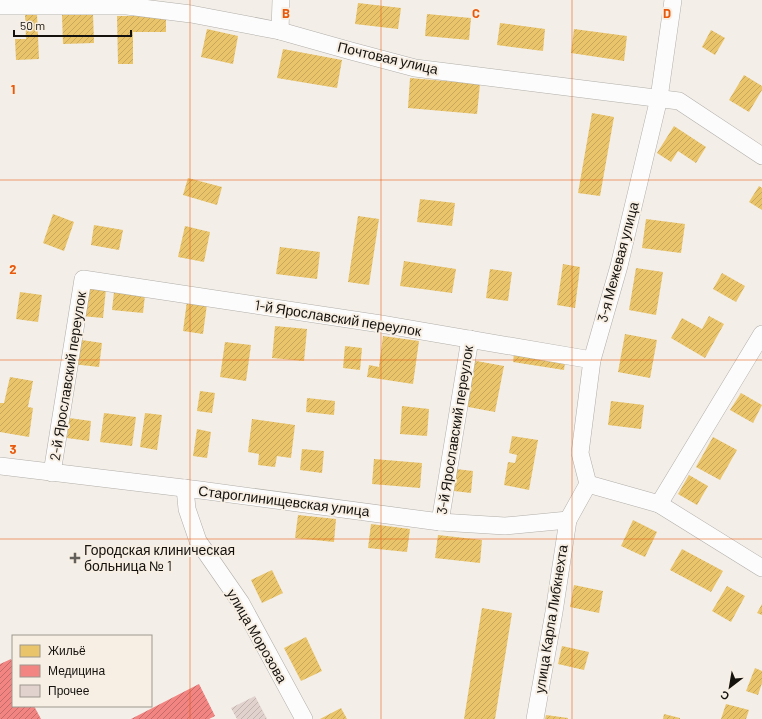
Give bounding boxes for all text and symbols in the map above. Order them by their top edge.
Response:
text: B [282,5,290,21]
text: C [472,5,480,21]
text: D [663,5,671,21]
scale bar [14,12,131,38]
text: 50 m [20,18,45,32]
street label: Почтовая улица [336,38,440,77]
text: 1 [11,81,15,97]
street label: 3-я Межевая улица [593,200,642,324]
text: 2 [9,261,17,277]
street label: 2-й Ярославский переулок [46,289,89,462]
street label: 1-й Ярославский переулок [254,296,423,339]
street label: 3-й Ярославский переулок [433,344,476,515]
text: 3 [9,441,17,457]
street label: Староглинищевская улица [197,482,371,519]
place label: Городская клиническая больница № 1 [84,541,235,574]
street label: улица Карла Либкнехта [530,543,571,695]
marker: Городская клиническая больница № 1 [69,552,81,564]
street label: улица Морозова [224,586,291,686]
legend [12,635,152,707]
text: Жильё [48,643,86,657]
text: Медицина [48,663,105,678]
north arrow [710,667,750,707]
text: Прочее [48,683,90,698]
text: С [718,688,731,704]

